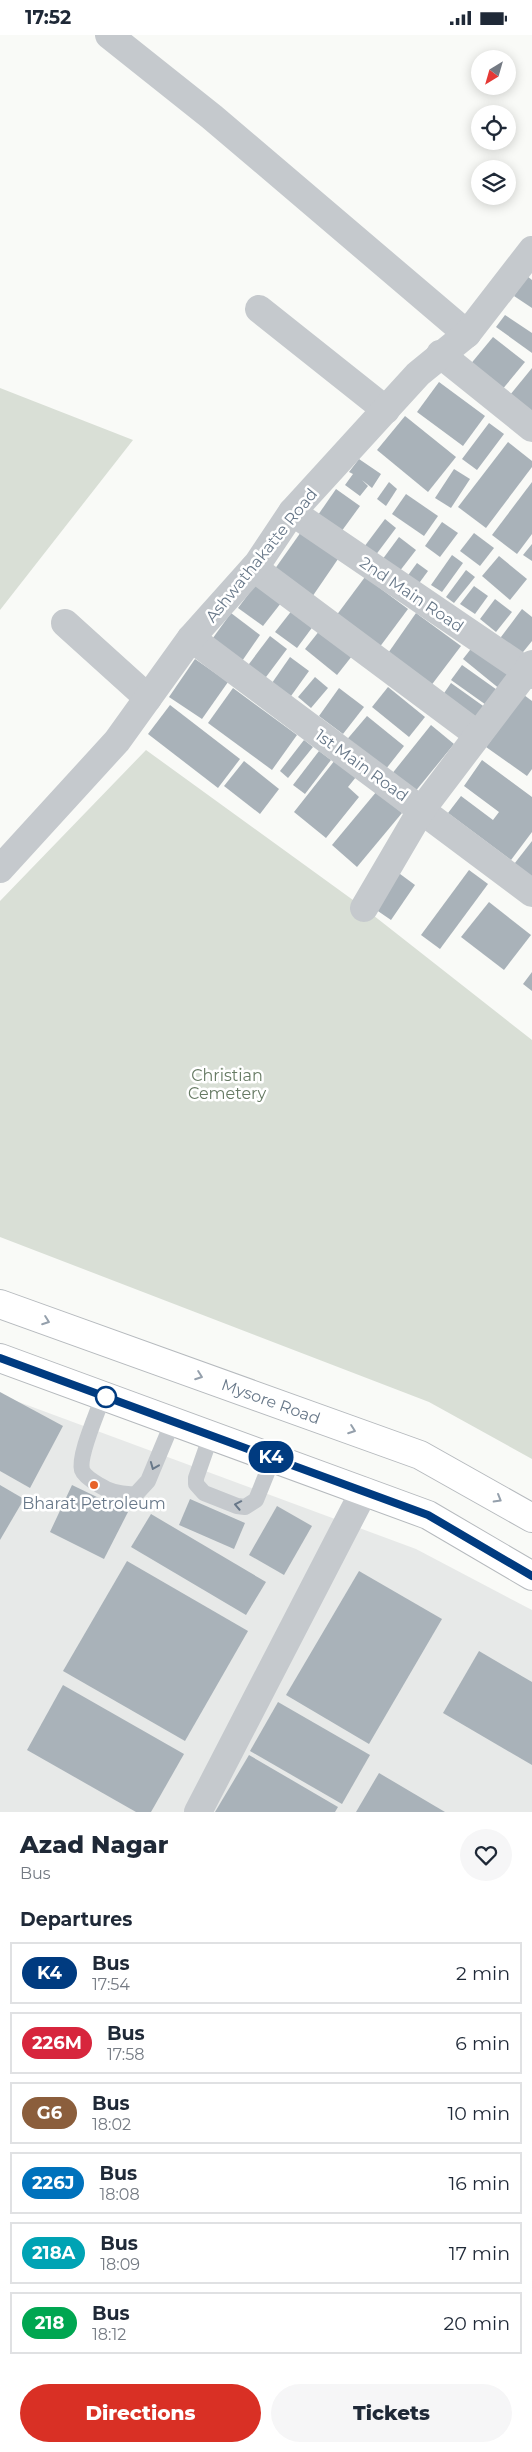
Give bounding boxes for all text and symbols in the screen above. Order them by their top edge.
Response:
text: 17:52 [25,6,71,29]
north arrow [471,50,516,95]
map controls [471,50,516,205]
button: locate [471,105,516,150]
button: layers [471,160,516,205]
street label: Ashwathakatte Road [202,485,321,626]
street label: 2nd Main Road [356,553,467,636]
street label: 1st Main Road [312,725,412,805]
park label: Christian Cemetery [188,1066,266,1103]
one-way arrow [41,1315,50,1325]
one-way arrow [194,1370,203,1380]
street label: Mysore Road [219,1375,323,1428]
unlabelled marker [95,1386,117,1408]
one-way arrow [347,1424,356,1434]
line badge: K4 [248,1441,294,1473]
text: K4 [259,1446,283,1468]
one-way arrow [150,1461,160,1470]
marker: Bharat Petroleum [88,1479,100,1491]
one-way arrow [493,1493,502,1503]
place label: Bharat Petroleum [22,1494,166,1513]
one-way arrow [234,1500,242,1511]
button: heart [460,1829,512,1881]
text: Azad Nagar [20,1830,168,1859]
text: Bus [20,1864,51,1883]
text: Departures [20,1908,132,1931]
text: Bus [92,1952,130,1975]
text: K4 [37,1962,62,1984]
text: 2 min [456,1962,510,1985]
text: 17:54 [92,1975,130,1994]
text: Bus [107,2022,145,2045]
text: 226M [32,2032,82,2054]
text: 6 min [455,2032,510,2055]
text: 17:58 [107,2045,144,2064]
text: Bus [92,2092,130,2115]
text: G6 [37,2102,62,2124]
text: 10 min [447,2102,510,2125]
text: 18:02 [92,2115,131,2134]
text: Bus [99,2162,137,2185]
text: 226J [32,2172,74,2194]
text: 16 min [448,2172,510,2195]
text: 18:08 [99,2185,140,2204]
text: Bus [100,2232,138,2255]
text: 218A [32,2242,75,2264]
text: 17 min [449,2242,510,2265]
text: 18:09 [100,2255,140,2274]
text: Bus [92,2302,130,2325]
text: 218 [35,2312,64,2334]
text: 20 min [444,2312,510,2335]
text: 18:12 [92,2325,126,2344]
button: Directions [20,2384,261,2442]
button: Tickets [271,2384,512,2442]

